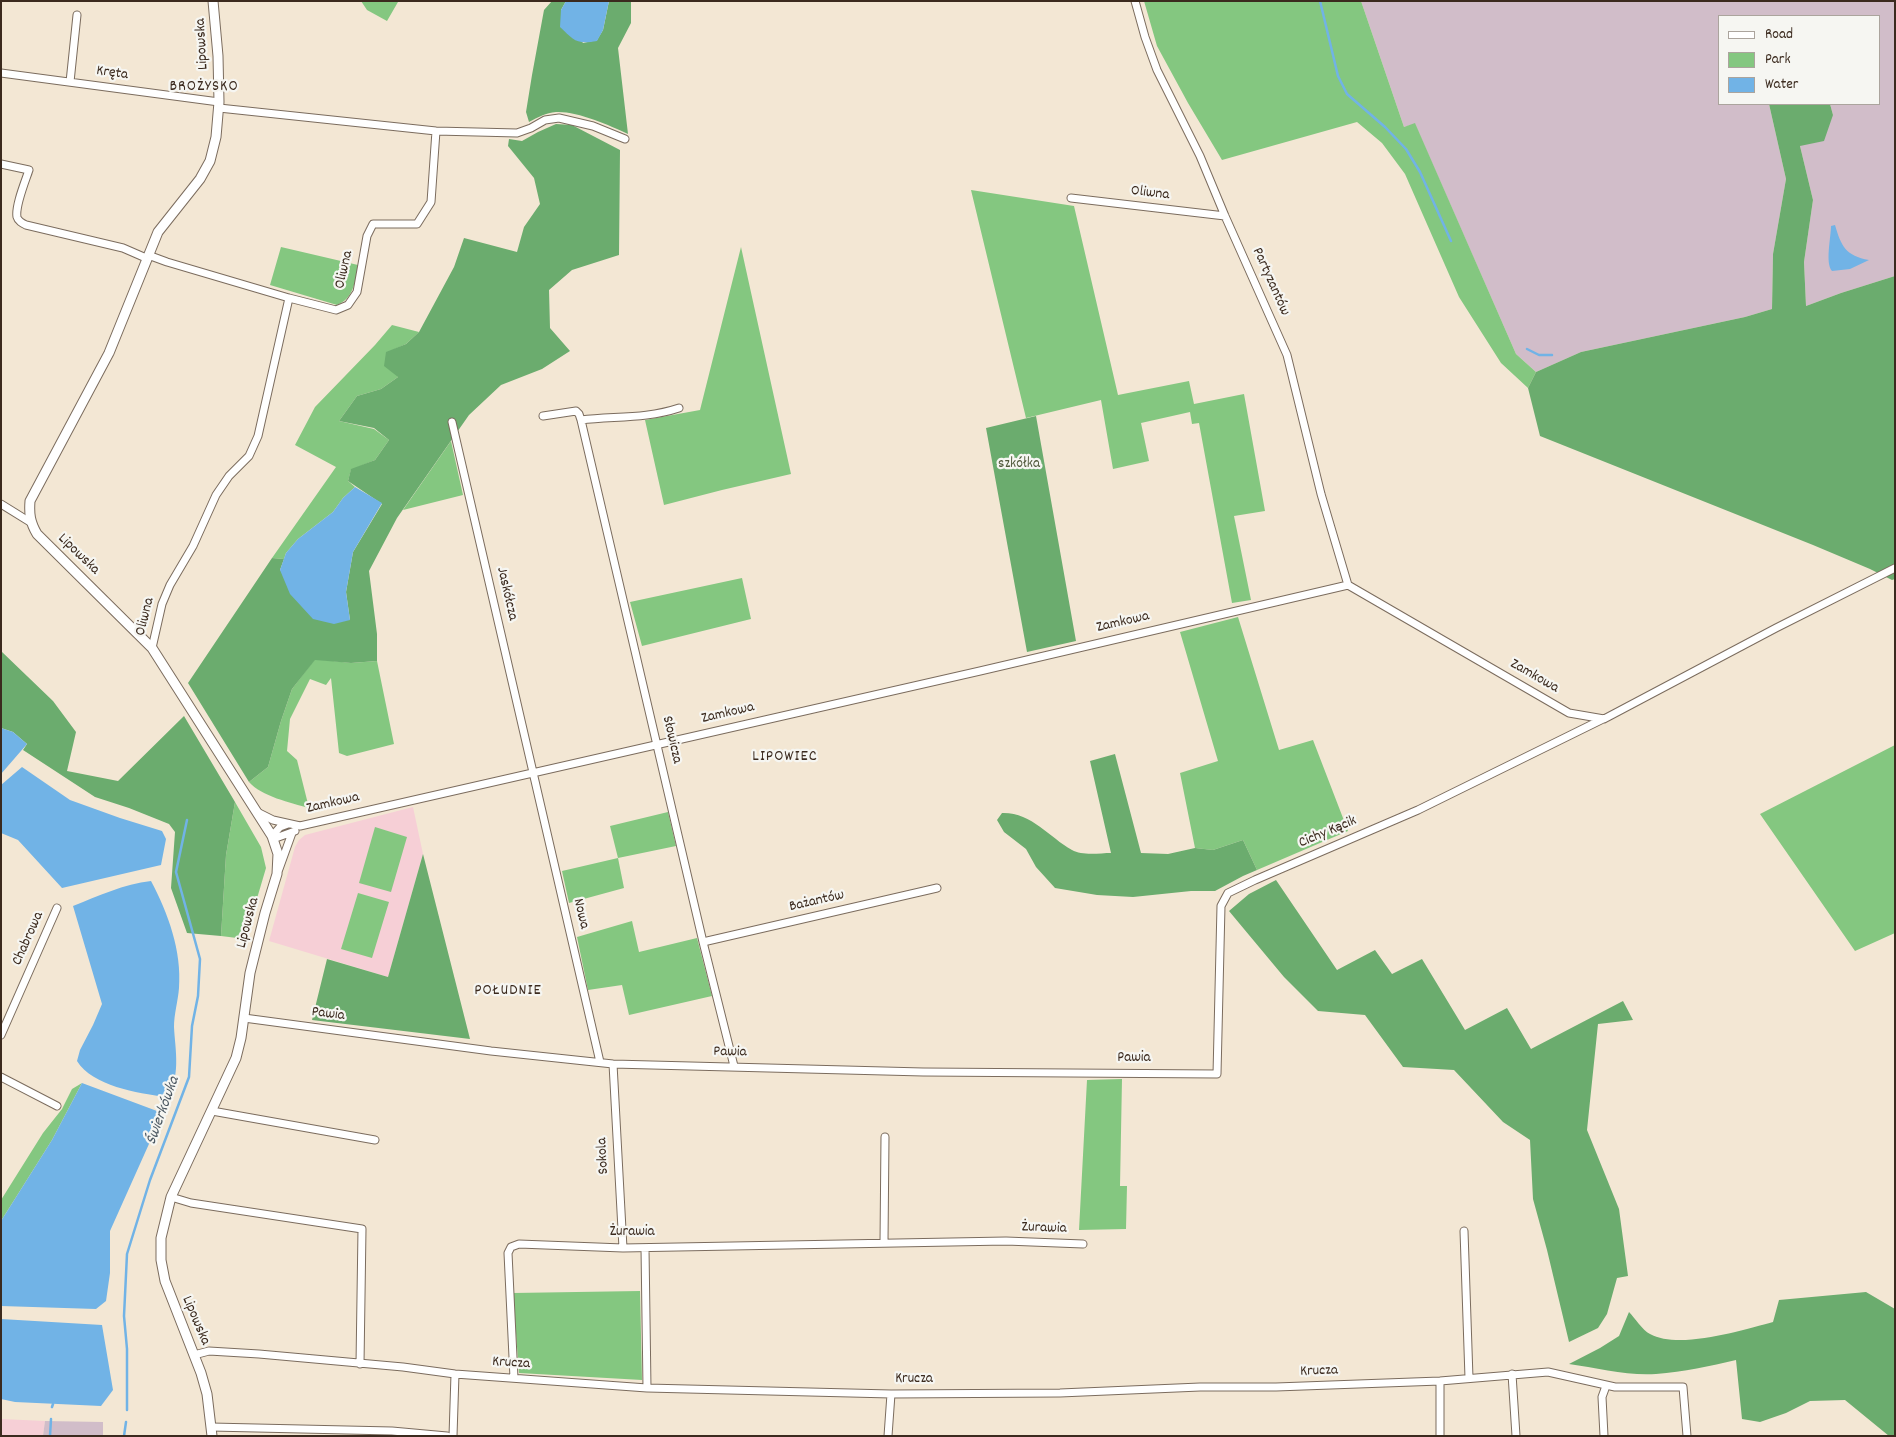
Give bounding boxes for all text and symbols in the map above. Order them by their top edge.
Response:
legend [1718,15,1881,105]
street label: Lipowska [193,18,213,70]
text: Road [1765,24,1793,46]
text: Park [1765,49,1791,71]
street label: Kręta [95,63,129,85]
text: Water [1765,74,1798,96]
district label: BROŻYSKO [168,78,240,98]
street label: Oliwna [1130,183,1170,205]
street label: Partyzantów [1247,245,1293,319]
street label: Oliwna [332,249,358,291]
park label: szkółka [998,456,1040,474]
street label: Lipowska [53,531,103,579]
street label: Jaskółcza [491,566,521,622]
street label: Oliwna [133,596,159,638]
street label: Zamkowa [1095,608,1151,638]
street label: Zamkowa [1506,656,1562,698]
street label: Zamkowa [700,699,756,729]
street label: Słowicza [657,714,685,766]
district label: LIPOWIEC [751,748,819,768]
street label: Zamkowa [305,789,361,819]
street label: Cichy Kącik [1296,813,1360,853]
street label: Bażantów [788,887,846,917]
street label: Lipowska [234,896,264,950]
street label: Nowa [568,897,592,931]
street label: Chabrowa [9,909,49,969]
district label: POŁUDNIE [473,982,543,1002]
street label: Pawia [310,1004,346,1026]
street label: Pawia [713,1044,747,1062]
street label: Pawia [1117,1050,1151,1068]
water label: Świerkówka [143,1074,185,1148]
street label: Sokola [594,1137,614,1175]
street label: Żurawia [1021,1219,1067,1239]
street label: Żurawia [609,1224,655,1242]
street label: Lipowska [177,1294,213,1348]
street label: Krucza [492,1354,530,1374]
street label: Krucza [1300,1362,1338,1382]
street label: Krucza [895,1371,933,1389]

